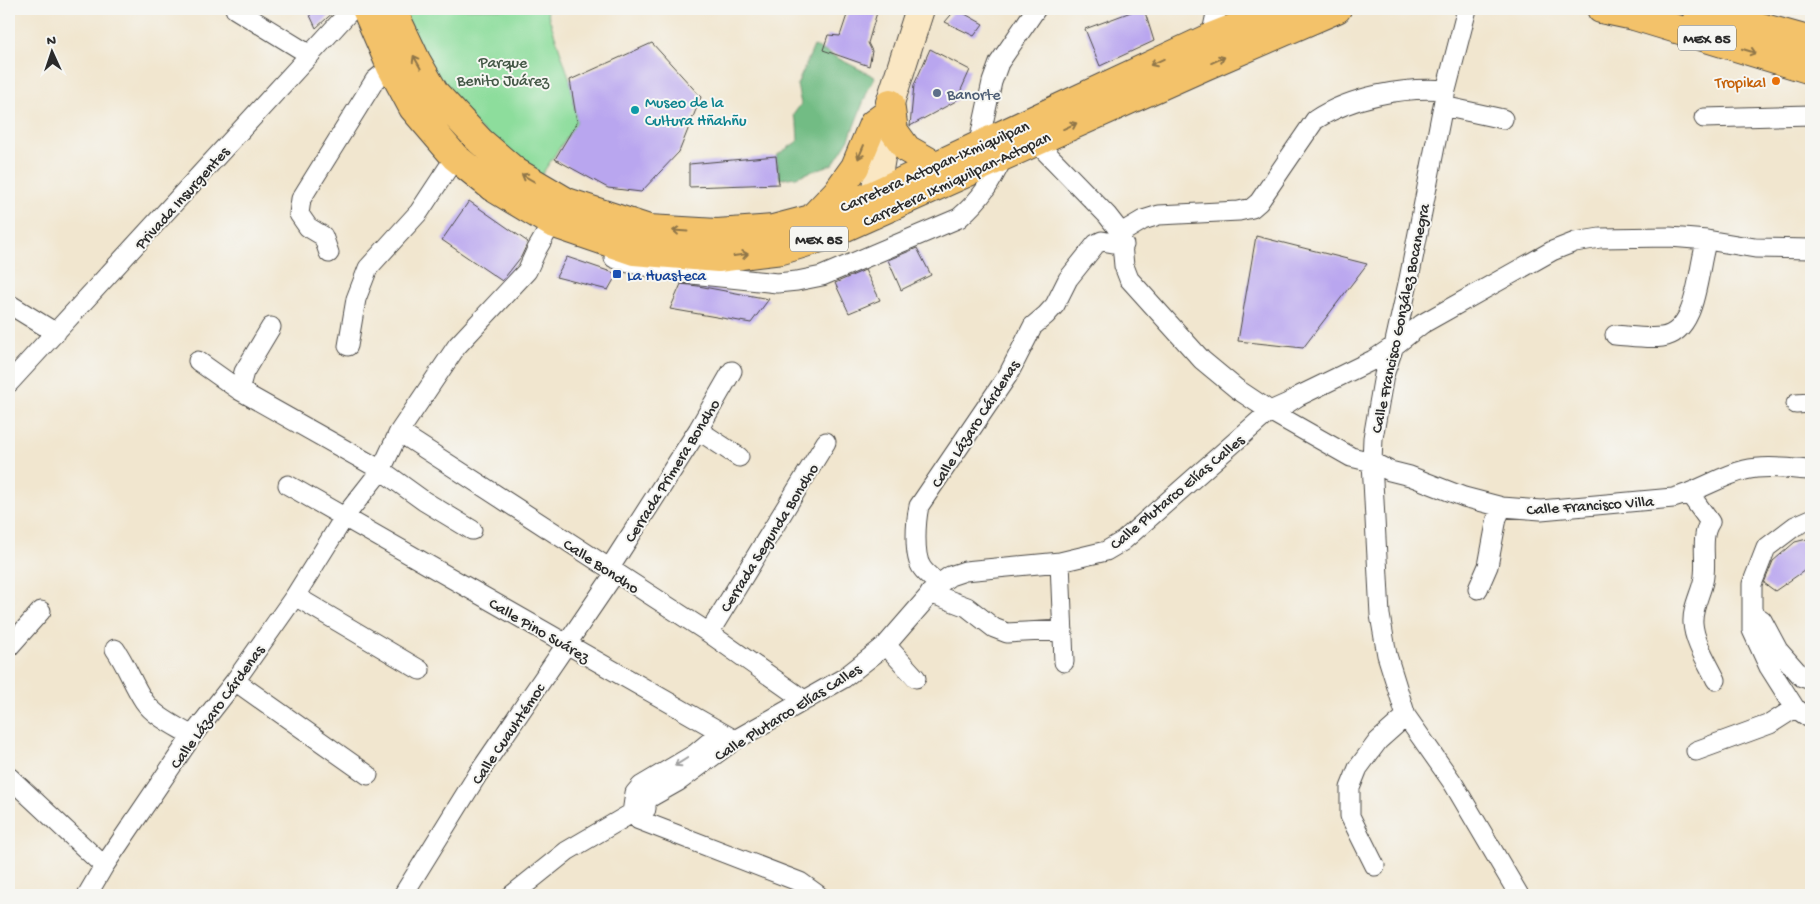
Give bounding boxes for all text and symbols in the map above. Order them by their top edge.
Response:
road number: MEX 85 [1678,26,1736,50]
north arrow [28,28,78,78]
text: N [46,33,56,50]
one-way arrow [1741,46,1757,56]
one-way arrow [1210,54,1225,64]
one-way arrow [412,55,421,70]
park label: Parque Benito Juárez [456,55,550,92]
one-way arrow [1149,58,1164,68]
place label: Tropikal [1714,75,1766,94]
marker: Tropikal [1770,75,1782,87]
marker: Banorte [931,87,943,99]
place label: Banorte [946,87,1001,106]
place label: Museo de la Cultura Hñahñu [645,95,747,132]
marker: Museo de la Cultura Hñahñu [629,104,641,116]
street label: Carretera Actopan-Ixmiquilpan [838,118,1033,219]
one-way arrow [1062,120,1077,130]
street label: Carretera Ixmiquilpan-Actopan [861,129,1055,233]
street label: Privada Insurgentes [132,143,236,256]
one-way arrow [856,144,866,159]
one-way arrow [521,173,535,183]
street label: Calle Francisco González Bocanegra [1369,201,1436,435]
one-way arrow [672,226,688,235]
road number: MEX 85 [790,226,848,252]
one-way arrow [733,250,749,260]
marker: La Huasteca [611,268,623,280]
place label: La Huasteca [627,268,707,287]
street label: Calle Lázaro Cárdenas [929,357,1026,492]
street label: Cerrada Primera Bondho [622,397,726,547]
street label: Calle Plutarco Elías Calles [1107,431,1250,555]
street label: Cerrada Segunda Bondho [717,461,824,617]
street label: Calle Francisco Villa [1526,493,1656,521]
street label: Calle Bondho [558,536,642,600]
street label: Calle Pino Suárez [484,595,593,669]
street label: Calle Lázaro Cárdenas [168,642,271,774]
street label: Calle Plutarco Elías Calles [712,660,867,767]
street label: Calle Cuauhtémoc [469,680,551,789]
one-way arrow [675,758,689,768]

